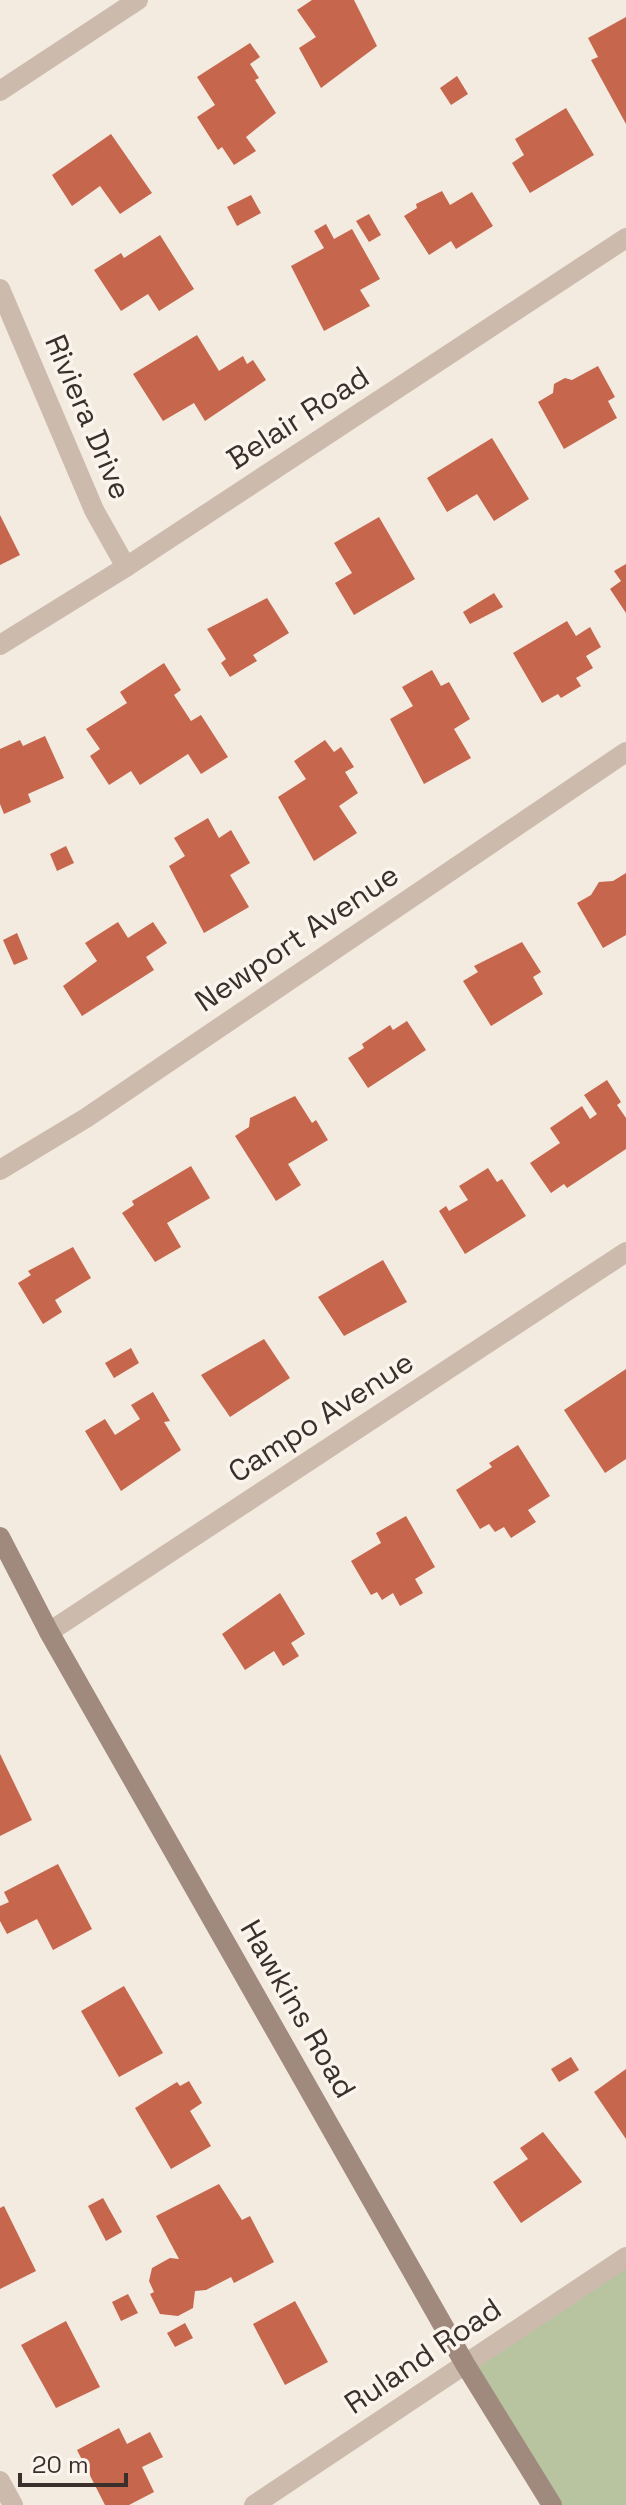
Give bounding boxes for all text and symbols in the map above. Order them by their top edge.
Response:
street label: Riviera Drive [36,329,141,505]
street label: Belair Road [219,357,376,478]
street label: Newport Avenue [187,855,406,1020]
street label: Campo Avenue [221,1342,421,1491]
street label: Hawkins Road [232,1913,365,2105]
street label: Ruland Road [337,2289,509,2422]
scale bar [20,2437,126,2487]
text: 20 m [32,2449,89,2480]

